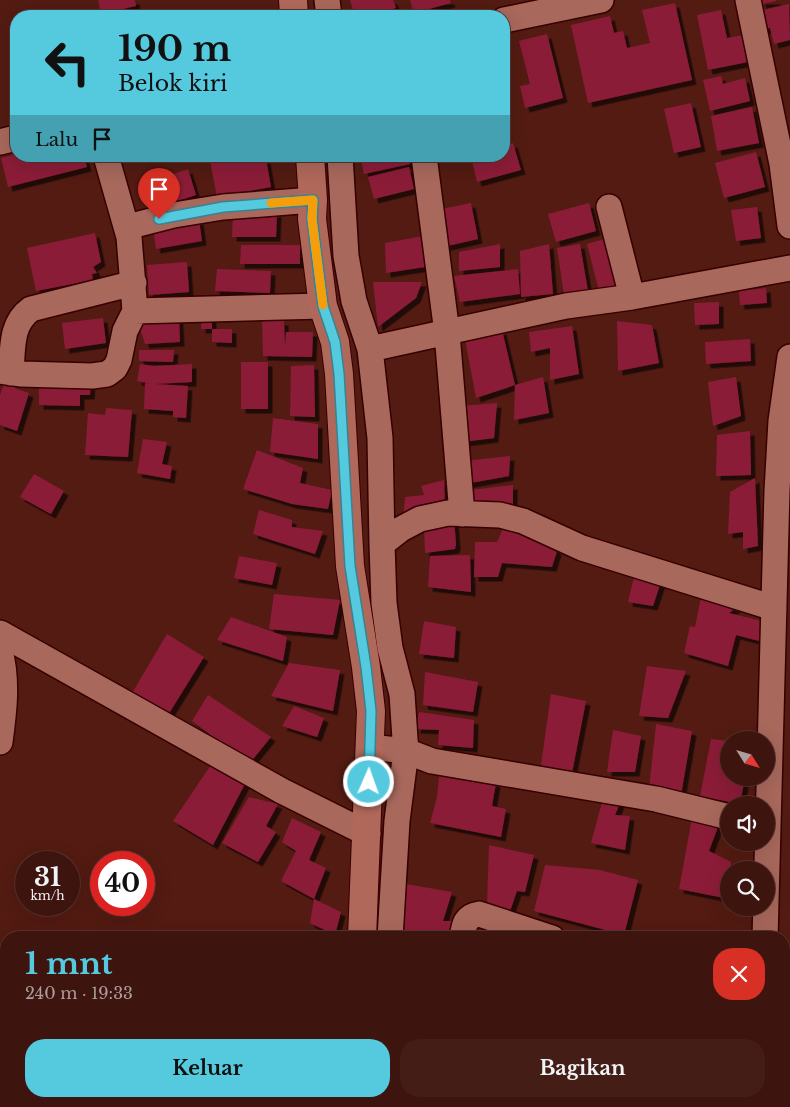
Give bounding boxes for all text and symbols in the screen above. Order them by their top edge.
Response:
text: 190 m [118,27,231,70]
icon: left [35,30,100,95]
text: Belok kiri [118,70,228,97]
icon: arrive [88,125,116,153]
text: Lalu [35,128,78,151]
pin [138,168,180,219]
icon: arrive [145,175,173,203]
north arrow [720,731,775,786]
map controls [720,731,775,916]
position arrow [342,755,394,807]
button: sound [720,796,775,851]
speed limit sign: 40 [90,851,155,916]
button: search [720,861,775,916]
text: 31 [34,862,61,893]
text: km/h [30,888,65,903]
text: 1 mnt [25,945,113,982]
button: close [713,948,765,1000]
text: 240 m · 19:33 [25,983,133,1003]
button: Keluar [25,1039,390,1097]
button: Bagikan [400,1039,765,1097]

